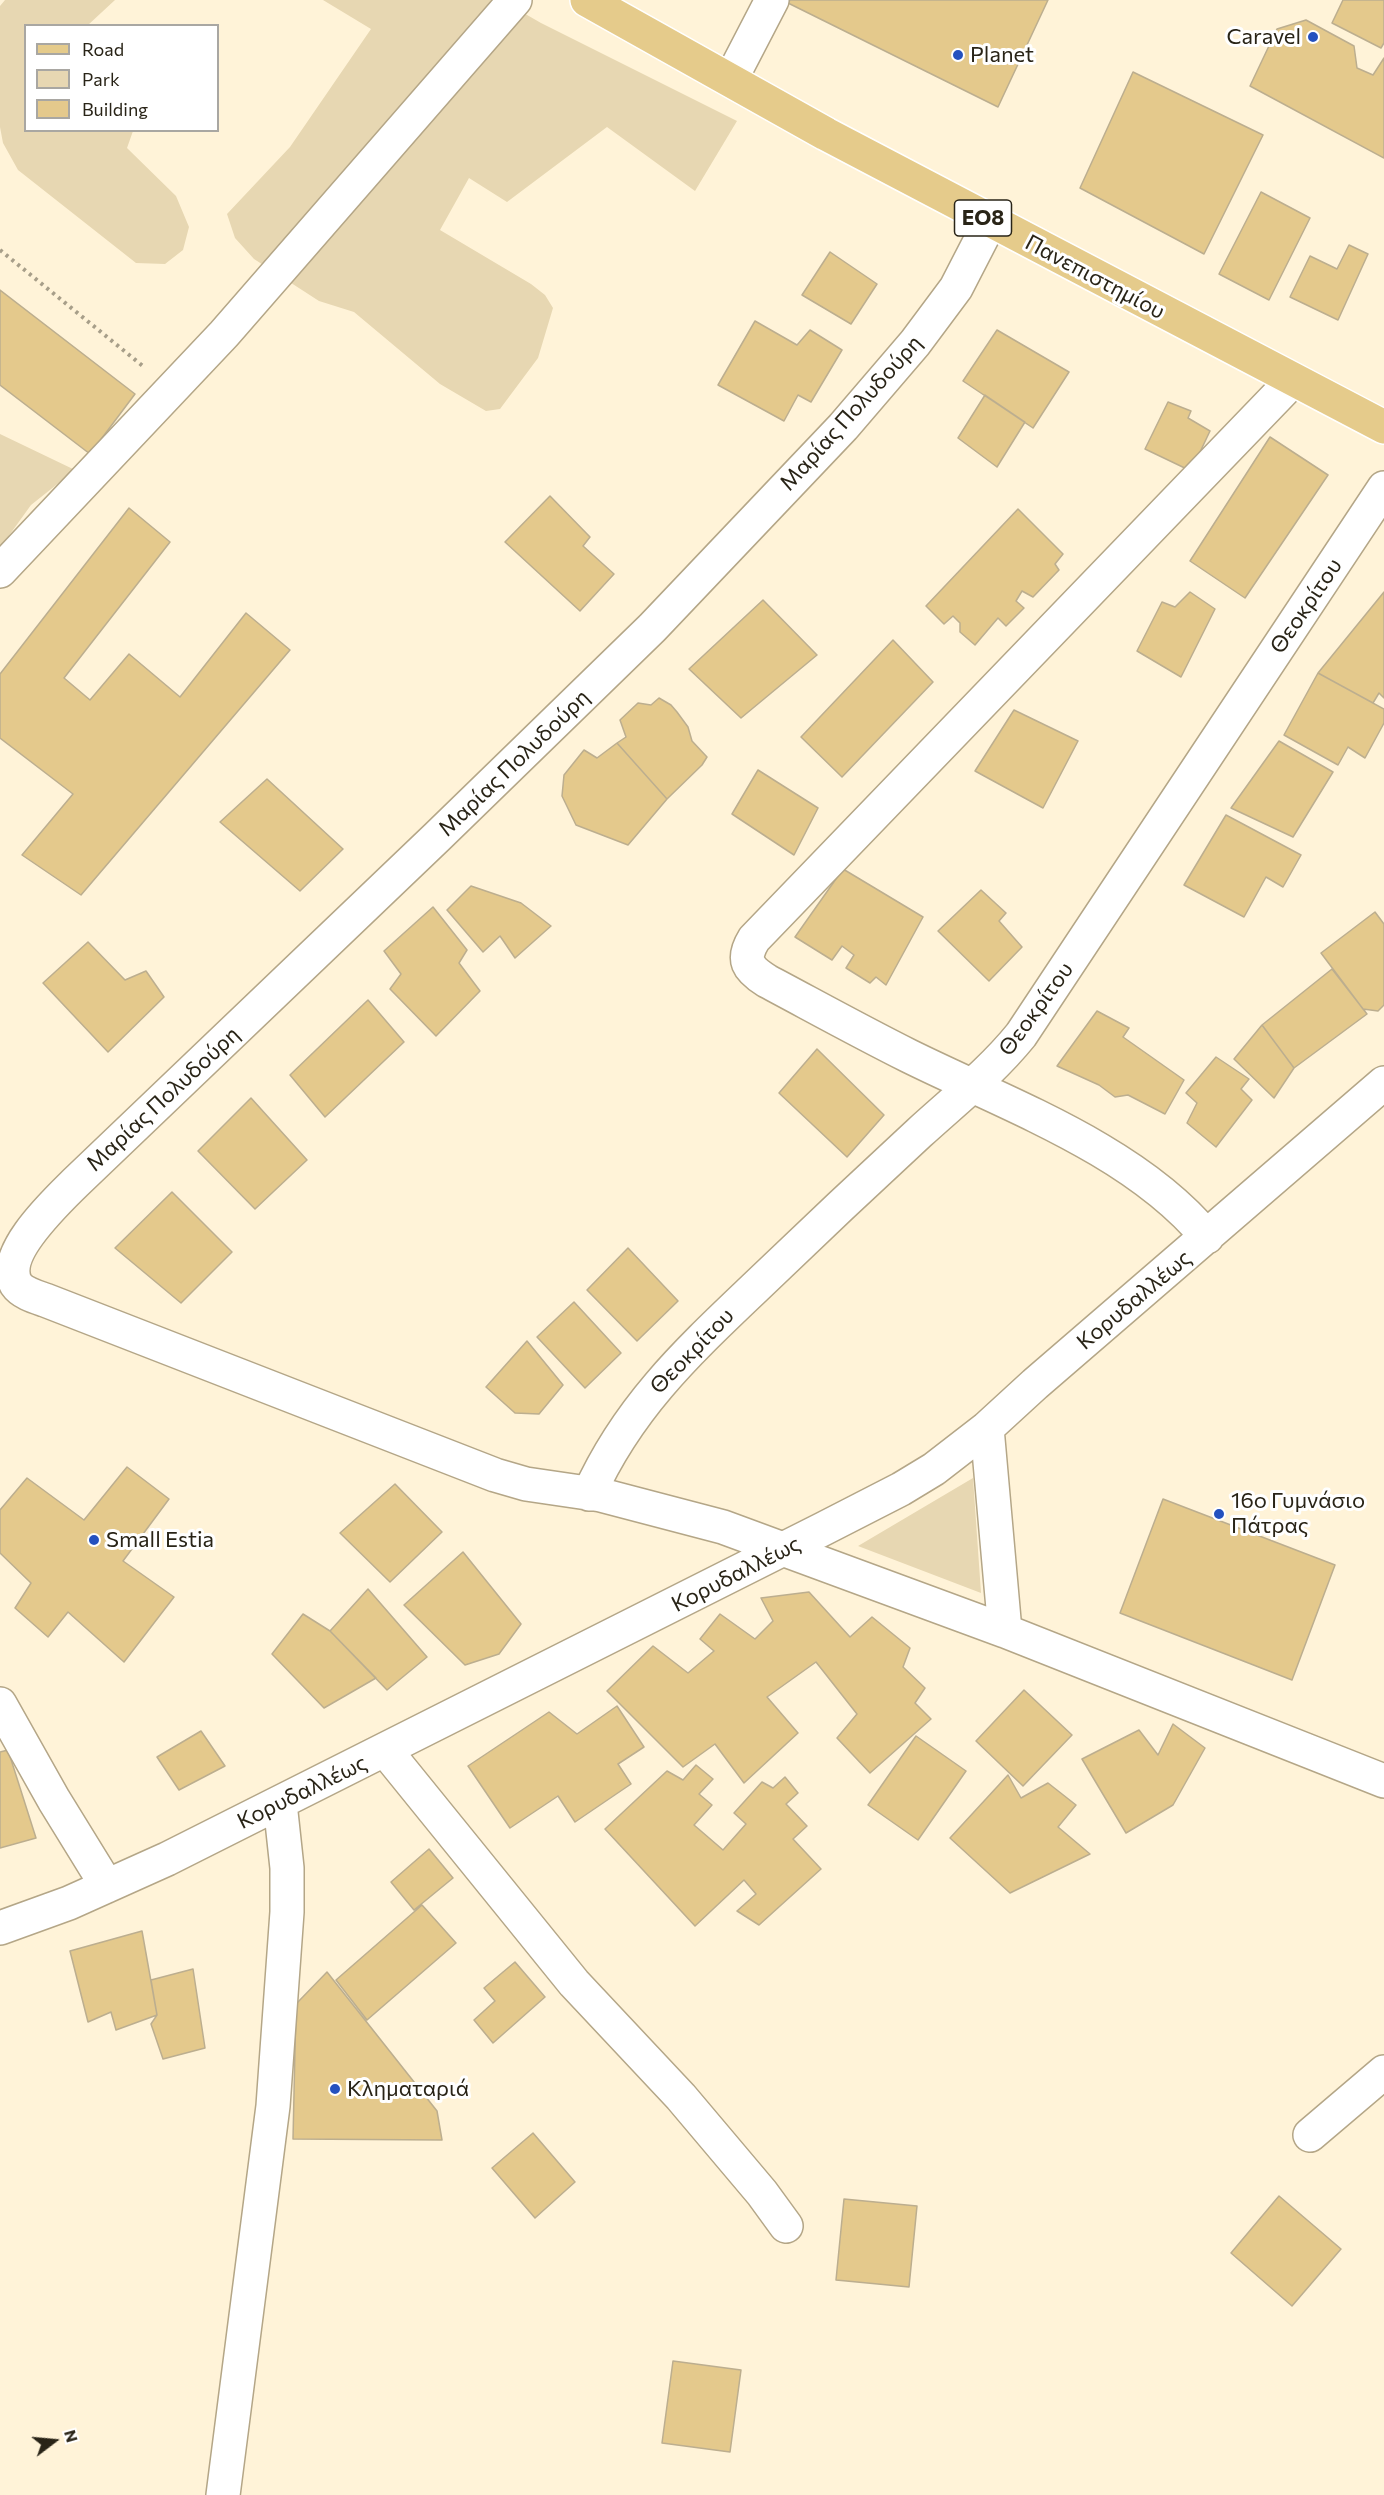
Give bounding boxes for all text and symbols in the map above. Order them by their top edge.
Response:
legend [24,24,219,132]
place label: Caravel [1227,24,1301,50]
marker: Caravel [1306,30,1320,44]
text: Road [82,38,124,60]
place label: Planet [970,42,1034,68]
marker: Planet [951,48,965,62]
text: Park [82,68,120,90]
text: Building [82,98,148,120]
road number: ΕΟ8 [954,200,1012,236]
street label: Πανεπιστημίου [1021,229,1169,325]
street label: Μαρίας Πολυδούρη [774,330,928,496]
street label: Θεοκρίτου [1265,553,1347,659]
street label: Μαρίας Πολυδούρη [433,684,595,842]
street label: Θεοκρίτου [993,957,1079,1061]
street label: Μαρίας Πολυδούρη [81,1021,245,1177]
street label: Κορυδαλλέως [1072,1245,1196,1355]
street label: Θεοκρίτου [645,1303,739,1399]
place label: 16ο Γυμνάσιο Πάτρας [1231,1488,1365,1540]
marker: 16ο Γυμνάσιο Πάτρας [1212,1507,1226,1521]
place label: Small Estia [106,1527,214,1553]
street label: Κορυδαλλέως [667,1530,805,1618]
marker: Small Estia [87,1533,101,1547]
street label: Κορυδαλλέως [233,1749,371,1835]
place label: Κληματαριά [347,2076,469,2102]
marker: Κληματαριά [328,2082,342,2096]
north arrow [24,2411,84,2471]
text: N [61,2428,83,2444]

